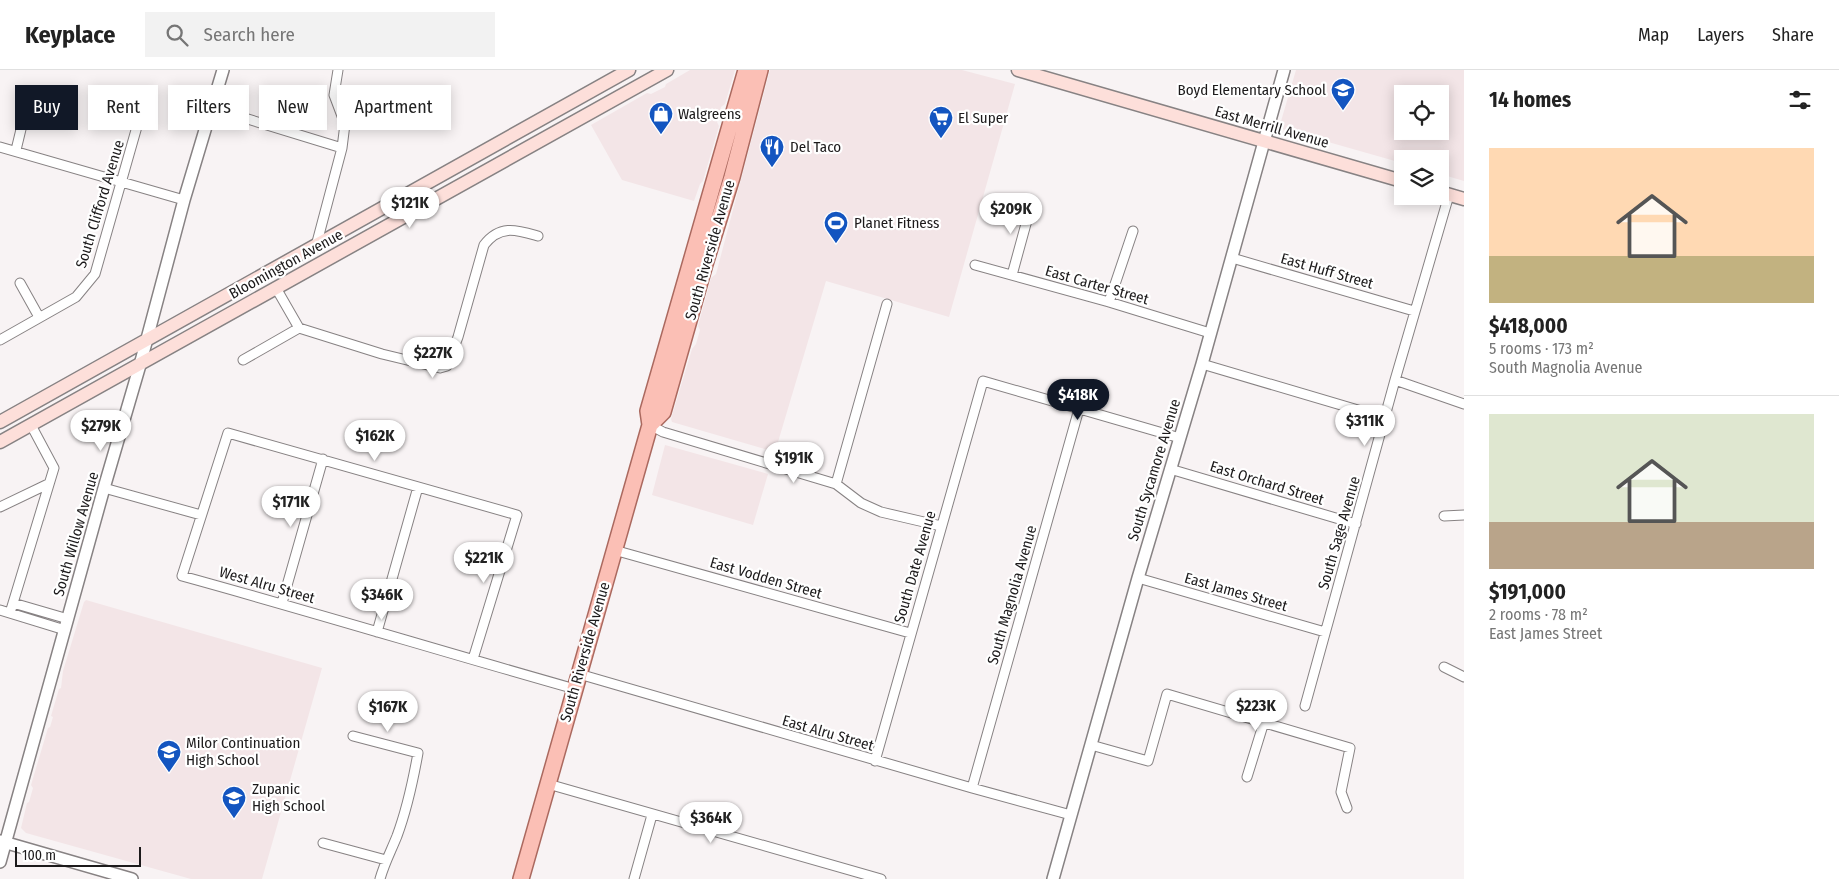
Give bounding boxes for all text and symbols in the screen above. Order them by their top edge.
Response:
search box [145,12,495,57]
text: Keyplace [25,21,115,49]
icon: search [163,21,191,49]
text: Search here [203,23,295,46]
text: Map [1638,24,1669,46]
text: Layers [1697,24,1744,46]
text: Share [1772,24,1814,46]
school or university icon: Boyd Elementary School [1330,77,1356,111]
place label: Boyd Elementary School [1178,81,1326,99]
chip: Buy [15,85,78,130]
chip: Rent [88,85,158,130]
chip: Filters [168,85,249,130]
chip: New [259,85,327,130]
chip: Apartment [337,85,451,130]
map controls [1394,85,1449,205]
button: locate [1394,85,1449,140]
icon: filters [1786,86,1814,114]
text: 14 homes [1489,87,1571,113]
shop icon: Walgreens [648,101,674,135]
street label: East Merrill Avenue [1213,102,1331,152]
place label: Walgreens [678,105,741,123]
supermarket icon: El Super [928,105,954,139]
place label: El Super [958,109,1009,127]
restaurant icon: Del Taco [759,134,785,168]
street label: South Clifford Avenue [72,138,128,270]
place label: Del Taco [790,138,841,156]
button: layers [1394,150,1449,205]
street label: South Riverside Avenue [681,178,739,322]
icon: home [1607,181,1697,271]
pin: $121K [375,186,445,229]
pin: $209K [976,192,1046,235]
text: $121K [391,193,429,212]
text: $209K [990,199,1032,218]
sports icon: Planet Fitness [823,210,849,244]
place label: Planet Fitness [854,214,939,232]
street label: Bloomington Avenue [226,225,346,303]
street label: East Huff Street [1279,249,1375,293]
street label: East Carter Street [1043,262,1151,308]
text: $418,000 [1489,313,1568,339]
pin: $227K [398,336,468,379]
text: 5 rooms · 173 m² [1489,339,1594,358]
text: $227K [414,343,452,362]
text: South Magnolia Avenue [1489,358,1643,377]
pin: $418K [1043,378,1113,421]
text: $418K [1058,385,1098,404]
street label: South Sycamore Avenue [1124,397,1184,543]
pin: $311K [1330,404,1400,447]
pin: $279K [66,410,136,452]
text: $311K [1346,411,1384,430]
text: $279K [81,416,121,435]
pin: $162K [340,420,410,462]
text: $162K [355,426,395,445]
pin: $191K [759,442,829,484]
icon: home [1607,446,1697,536]
text: $191K [775,448,813,467]
street label: East Orchard Street [1208,457,1326,509]
street label: South Willow Avenue [50,470,102,598]
street label: South Sage Avenue [1314,474,1364,592]
pin: $171K [256,486,326,528]
text: $171K [273,492,309,511]
street label: South Date Avenue [890,509,940,625]
street label: South Magnolia Avenue [984,523,1040,667]
pin: $221K [449,542,519,584]
text: $221K [465,548,503,567]
street label: East Vodden Street [708,553,824,603]
street label: West Alru Street [217,563,317,607]
street label: East James Street [1182,569,1290,615]
pin: $346K [347,578,417,621]
text: $191,000 [1489,579,1566,605]
street label: South Riverside Avenue [556,580,614,724]
text: $346K [361,585,403,604]
text: 2 rooms · 78 m² [1489,605,1588,624]
text: East James Street [1489,624,1602,643]
pin: $167K [353,690,423,733]
pin: $223K [1221,690,1291,732]
text: $223K [1236,696,1276,715]
text: $167K [369,697,407,716]
street label: East Alru Street [780,711,876,755]
place label: Milor Continuation High School [186,734,300,769]
school or university icon: Milor Continuation High School [156,739,182,773]
place label: Zupanic High School [252,780,325,815]
school or university icon: Zupanic High School [221,785,247,819]
pin: $364K [676,802,746,844]
text: $364K [690,808,732,827]
scale bar [15,844,141,867]
text: 100 m [22,847,56,864]

